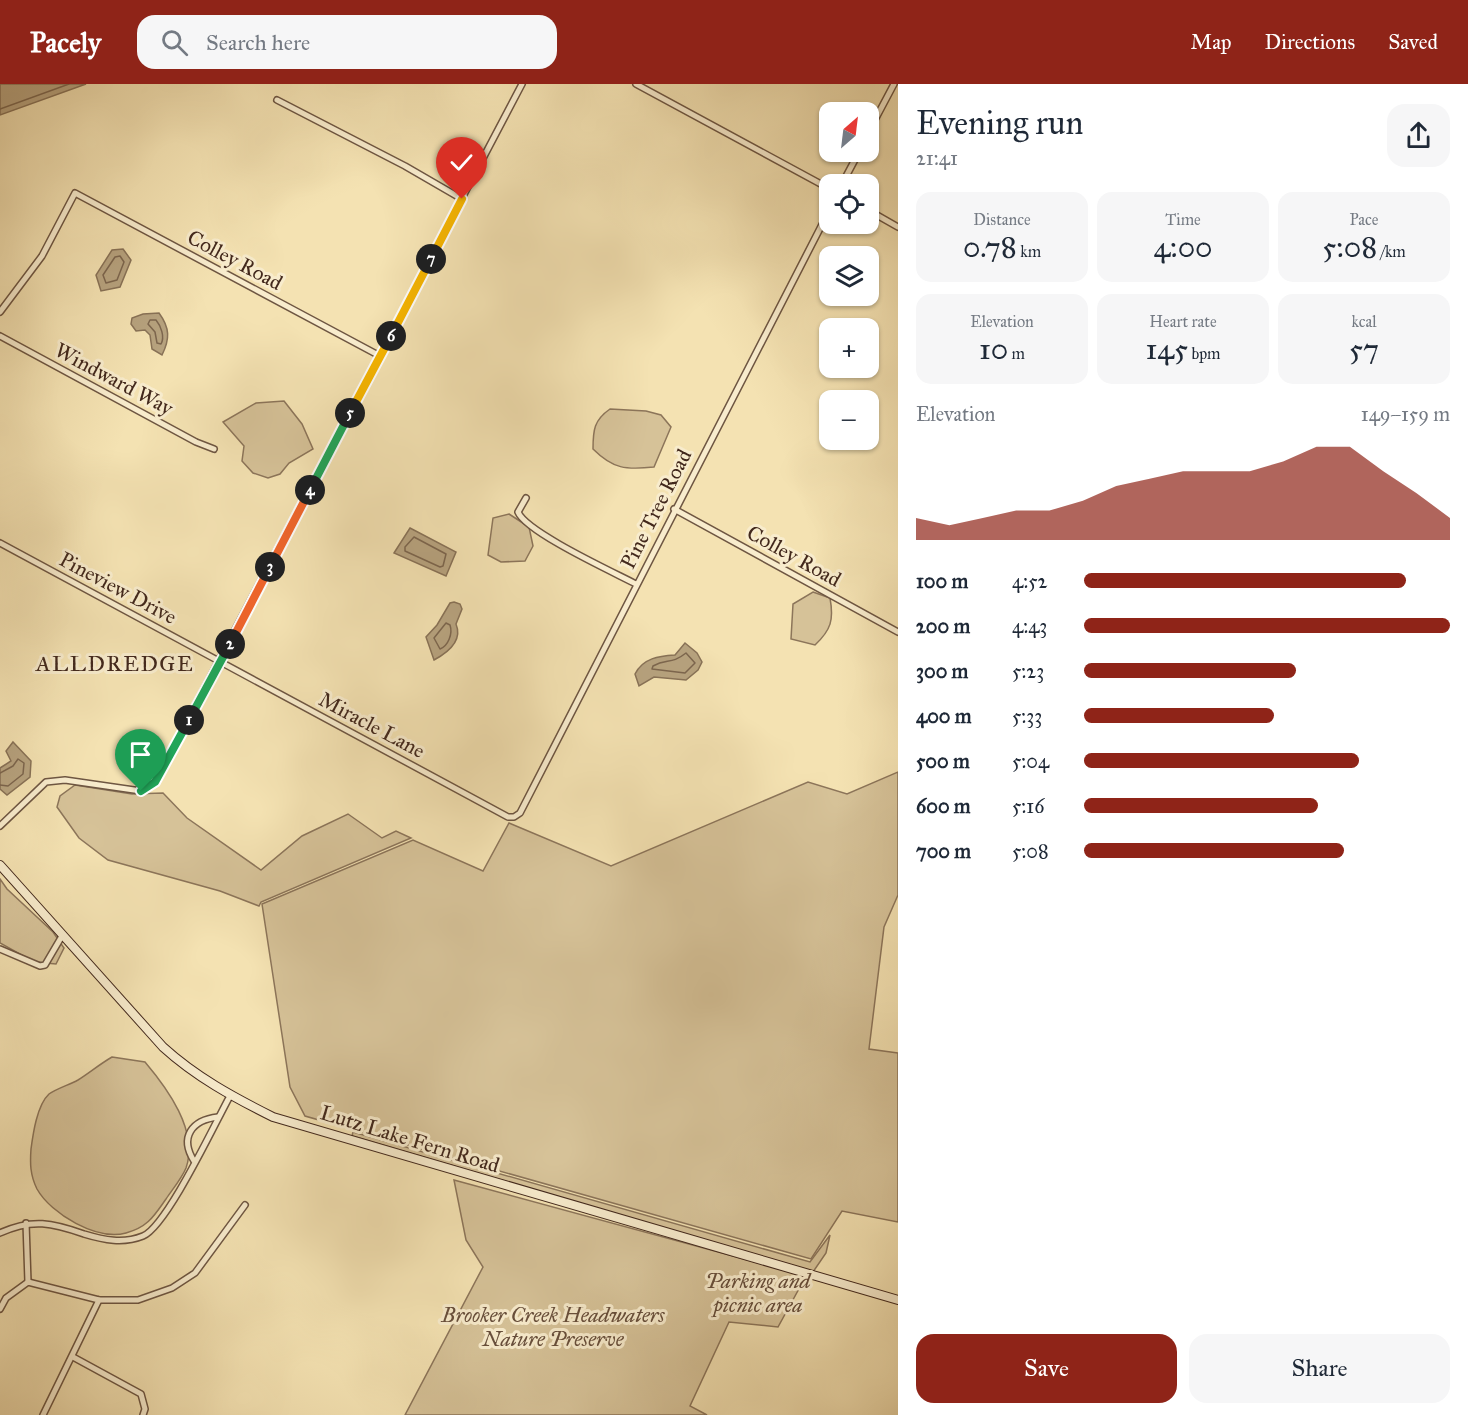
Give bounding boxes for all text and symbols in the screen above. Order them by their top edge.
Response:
search box [137,15,557,69]
text: Pacely [30,25,101,60]
icon: search [158,26,191,59]
text: Search here [206,29,310,56]
text: Map [1191,29,1232,55]
text: Directions [1265,29,1355,55]
text: Saved [1388,29,1438,55]
north arrow [819,102,879,162]
map controls [819,102,879,450]
text: Evening run [916,103,1083,143]
button: share [1387,104,1450,167]
pin [436,137,487,199]
icon: check [445,146,478,179]
text: 21:41 [916,146,958,170]
button: locate [819,174,879,234]
text: Distance [973,210,1031,229]
text: Time [1165,210,1201,229]
text: Pace [1349,210,1379,229]
street label: Colley Road [183,224,287,296]
text: 0.78 [963,229,1017,265]
text: 4:00 [1153,229,1213,265]
text: 5:08 [1322,229,1377,265]
text: km [1017,242,1041,261]
text: /km [1377,242,1406,261]
pin: 7 [416,244,446,274]
button: layers [819,246,879,306]
text: 7 [427,249,435,268]
text: Elevation [970,312,1034,331]
text: Heart rate [1149,312,1217,331]
text: kcal [1351,312,1377,331]
button: + [819,318,879,378]
pin: 6 [376,321,406,351]
text: 6 [387,326,395,345]
text: 10 [979,331,1008,367]
text: 145 [1145,331,1188,367]
text: 57 [1349,331,1379,367]
street label: Windward Way [50,337,179,422]
text: m [1008,344,1025,363]
text: bpm [1188,344,1221,363]
button: − [819,390,879,450]
pin: 5 [335,398,365,428]
text: Elevation [916,402,995,426]
text: 149–159 m [1361,402,1450,426]
text: 5 [346,403,354,422]
street label: Pine Tree Road [615,444,697,573]
pin: 4 [295,475,325,505]
text: 4 [306,480,314,499]
street label: Colley Road [742,519,846,593]
street label: Pineview Drive [55,546,181,630]
pin: 3 [255,552,285,582]
text: 3 [267,557,273,576]
text: 100 m [916,569,968,593]
text: 4:52 [1012,569,1047,593]
text: 200 m [916,614,970,638]
text: 4:43 [1012,614,1047,638]
pin: 2 [215,629,245,659]
text: 2 [226,634,234,653]
district label: ALLDREDGE [35,650,194,677]
text: 300 m [916,659,968,683]
text: 5:23 [1012,659,1044,683]
street label: Miracle Lane [315,686,430,764]
text: 400 m [916,704,972,728]
text: 5:33 [1012,704,1042,728]
pin: 1 [174,705,204,735]
text: 1 [186,710,192,729]
pin [115,729,166,791]
icon: arrive [124,738,157,771]
text: 500 m [916,749,970,773]
text: 5:04 [1012,749,1049,773]
text: 600 m [916,794,971,818]
text: 5:16 [1012,794,1044,818]
text: 700 m [916,839,971,863]
text: 5:08 [1012,839,1049,863]
street label: Lutz Lake Fern Road [317,1099,503,1179]
park label: Parking and picnic area [705,1268,813,1318]
park label: Brooker Creek Headwaters Nature Preserve [440,1302,665,1352]
button: Save [916,1334,1177,1403]
button: Share [1189,1334,1450,1403]

